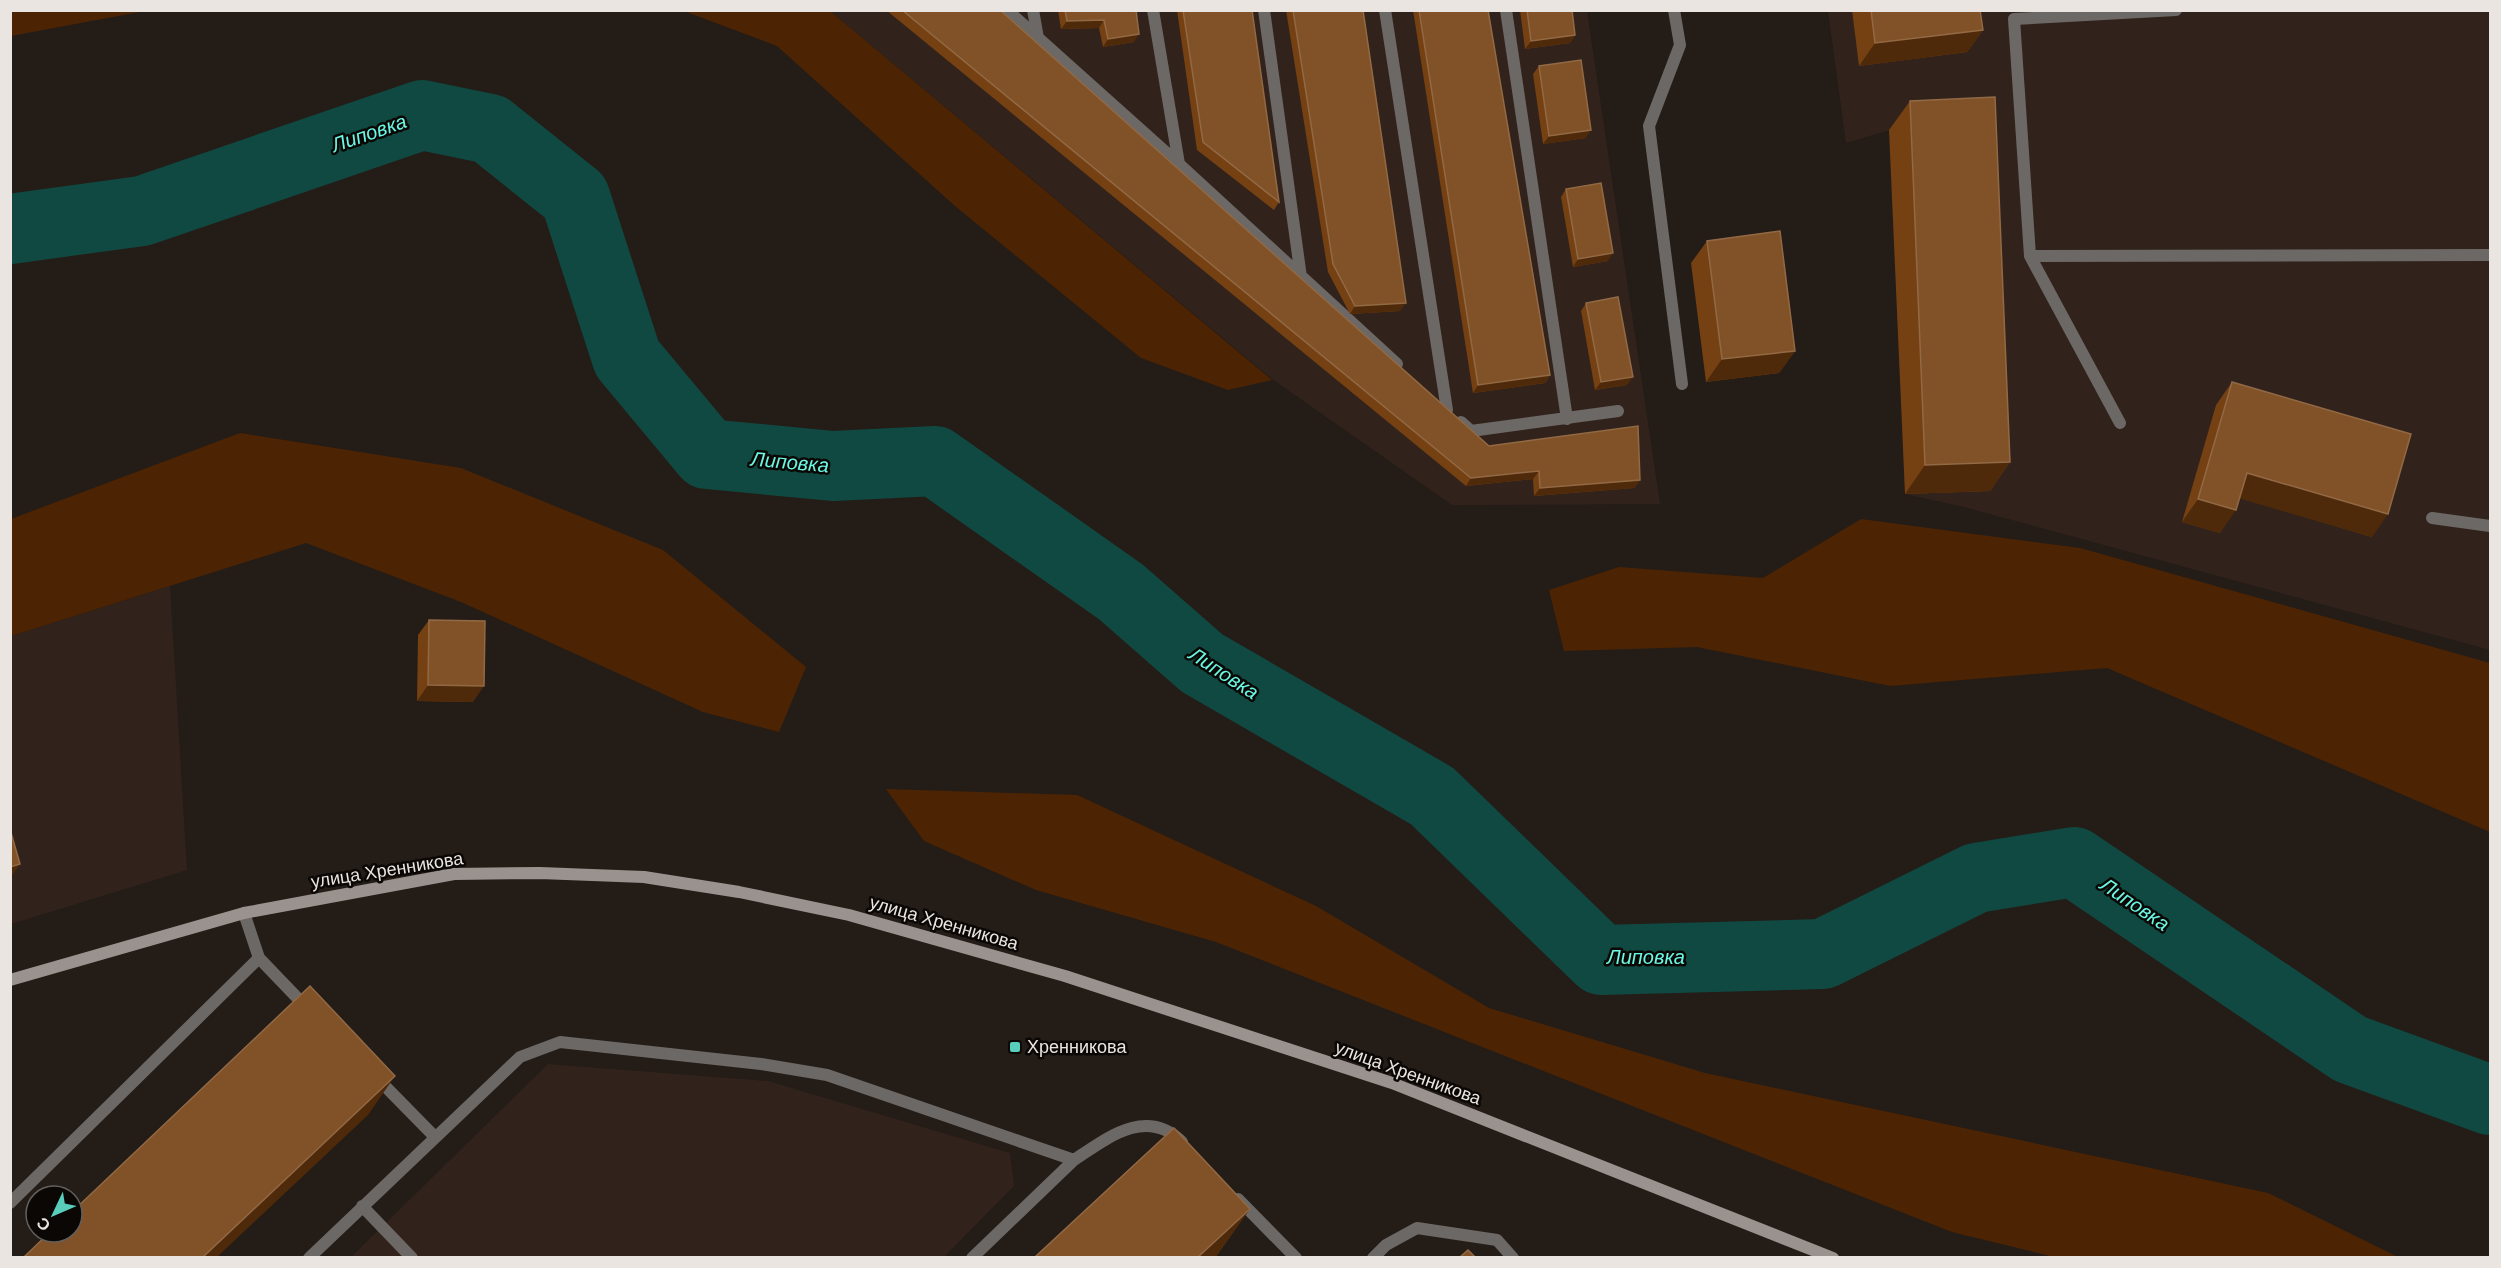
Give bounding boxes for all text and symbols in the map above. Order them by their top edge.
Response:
water label: Липовка [326,108,410,159]
water label: Липовка [748,445,830,478]
water label: Липовка [1183,640,1264,705]
street label: улица Хренникова [309,846,466,894]
water label: Липовка [2094,870,2175,937]
street label: улица Хренникова [867,890,1022,956]
water label: Липовка [1605,944,1685,970]
place label: Хренникова [1027,1035,1127,1059]
street label: улица Хренникова [1332,1035,1485,1111]
marker: Хренникова [1008,1040,1022,1054]
north arrow [24,1184,84,1244]
text: С [32,1212,55,1236]

